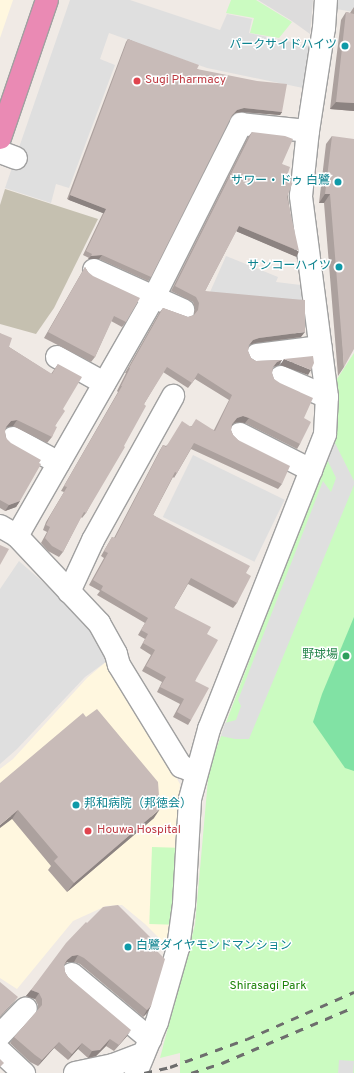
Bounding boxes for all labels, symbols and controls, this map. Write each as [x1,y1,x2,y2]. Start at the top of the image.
place label: パークサイドハイツ [229,39,337,53]
marker: パークサイドハイツ [340,41,350,51]
place label: Sugi Pharmacy [145,74,226,88]
marker: Sugi Pharmacy [132,76,142,86]
place label: サワー・ドゥ 白鷺 [231,175,330,189]
marker: サワー・ドゥ 白鷺 [333,177,343,187]
place label: サンコーハイツ [247,260,331,274]
marker: サンコーハイツ [334,262,344,272]
place label: 野球場 [302,649,338,663]
marker: 野球場 [341,651,351,661]
place label: 邦和病院（邦徳会） [84,798,192,812]
marker: 邦和病院（邦徳会） [71,800,81,810]
place label: Houwa Hospital [97,824,181,838]
marker: Houwa Hospital [82,825,94,837]
place label: 白鷺ダイヤモンドマンション [136,940,292,954]
marker: 白鷺ダイヤモンドマンション [123,942,133,952]
park label: Shirasagi Park [229,980,307,994]

